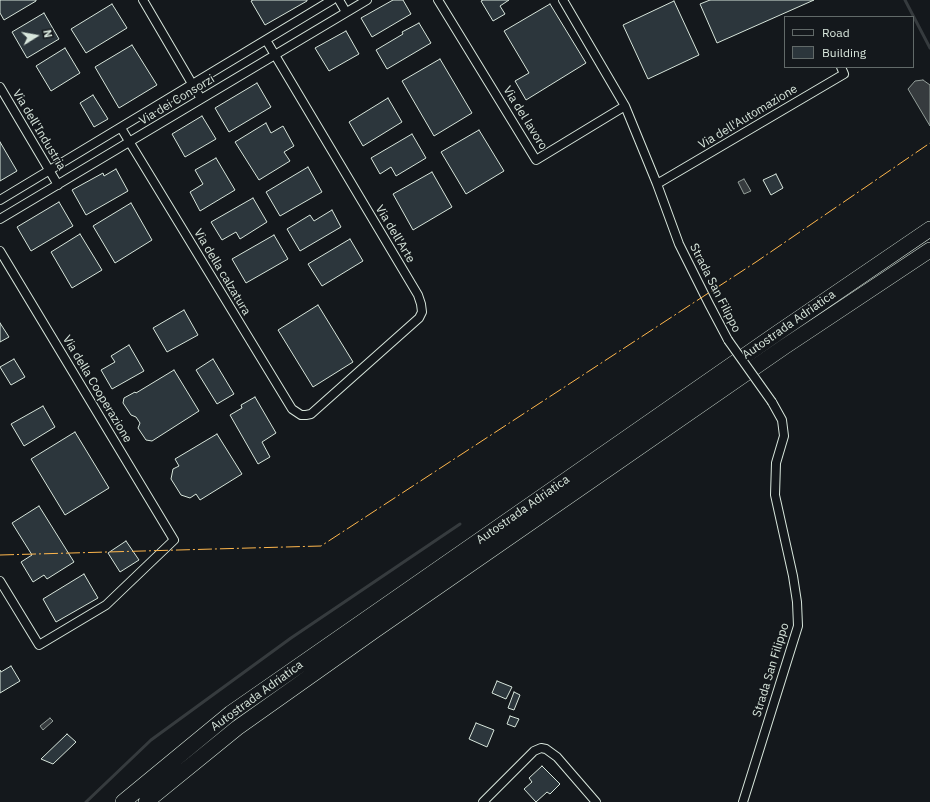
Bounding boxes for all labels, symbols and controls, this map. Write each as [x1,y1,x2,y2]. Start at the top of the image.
north arrow [16,16,56,56]
legend [784,16,914,68]
text: Road [822,25,850,40]
text: N [40,28,55,39]
text: Building [822,45,866,60]
street label: Via dei Consorzi [137,72,217,128]
street label: Via dell'Automazione [696,82,800,152]
street label: Via del lavoro [500,84,550,152]
street label: Via dell'Industria [9,87,69,173]
street label: Via dell'Arte [372,203,418,265]
street label: Via della calzatura [191,226,253,318]
street label: Strada San Filippo [686,241,744,335]
street label: Autostrada Adriatica [740,287,838,363]
street label: Via della Cooperazione [59,333,135,445]
street label: Autostrada Adriatica [474,472,572,548]
street label: Strada San Filippo [750,621,792,719]
street label: Autostrada Adriatica [208,658,306,734]

